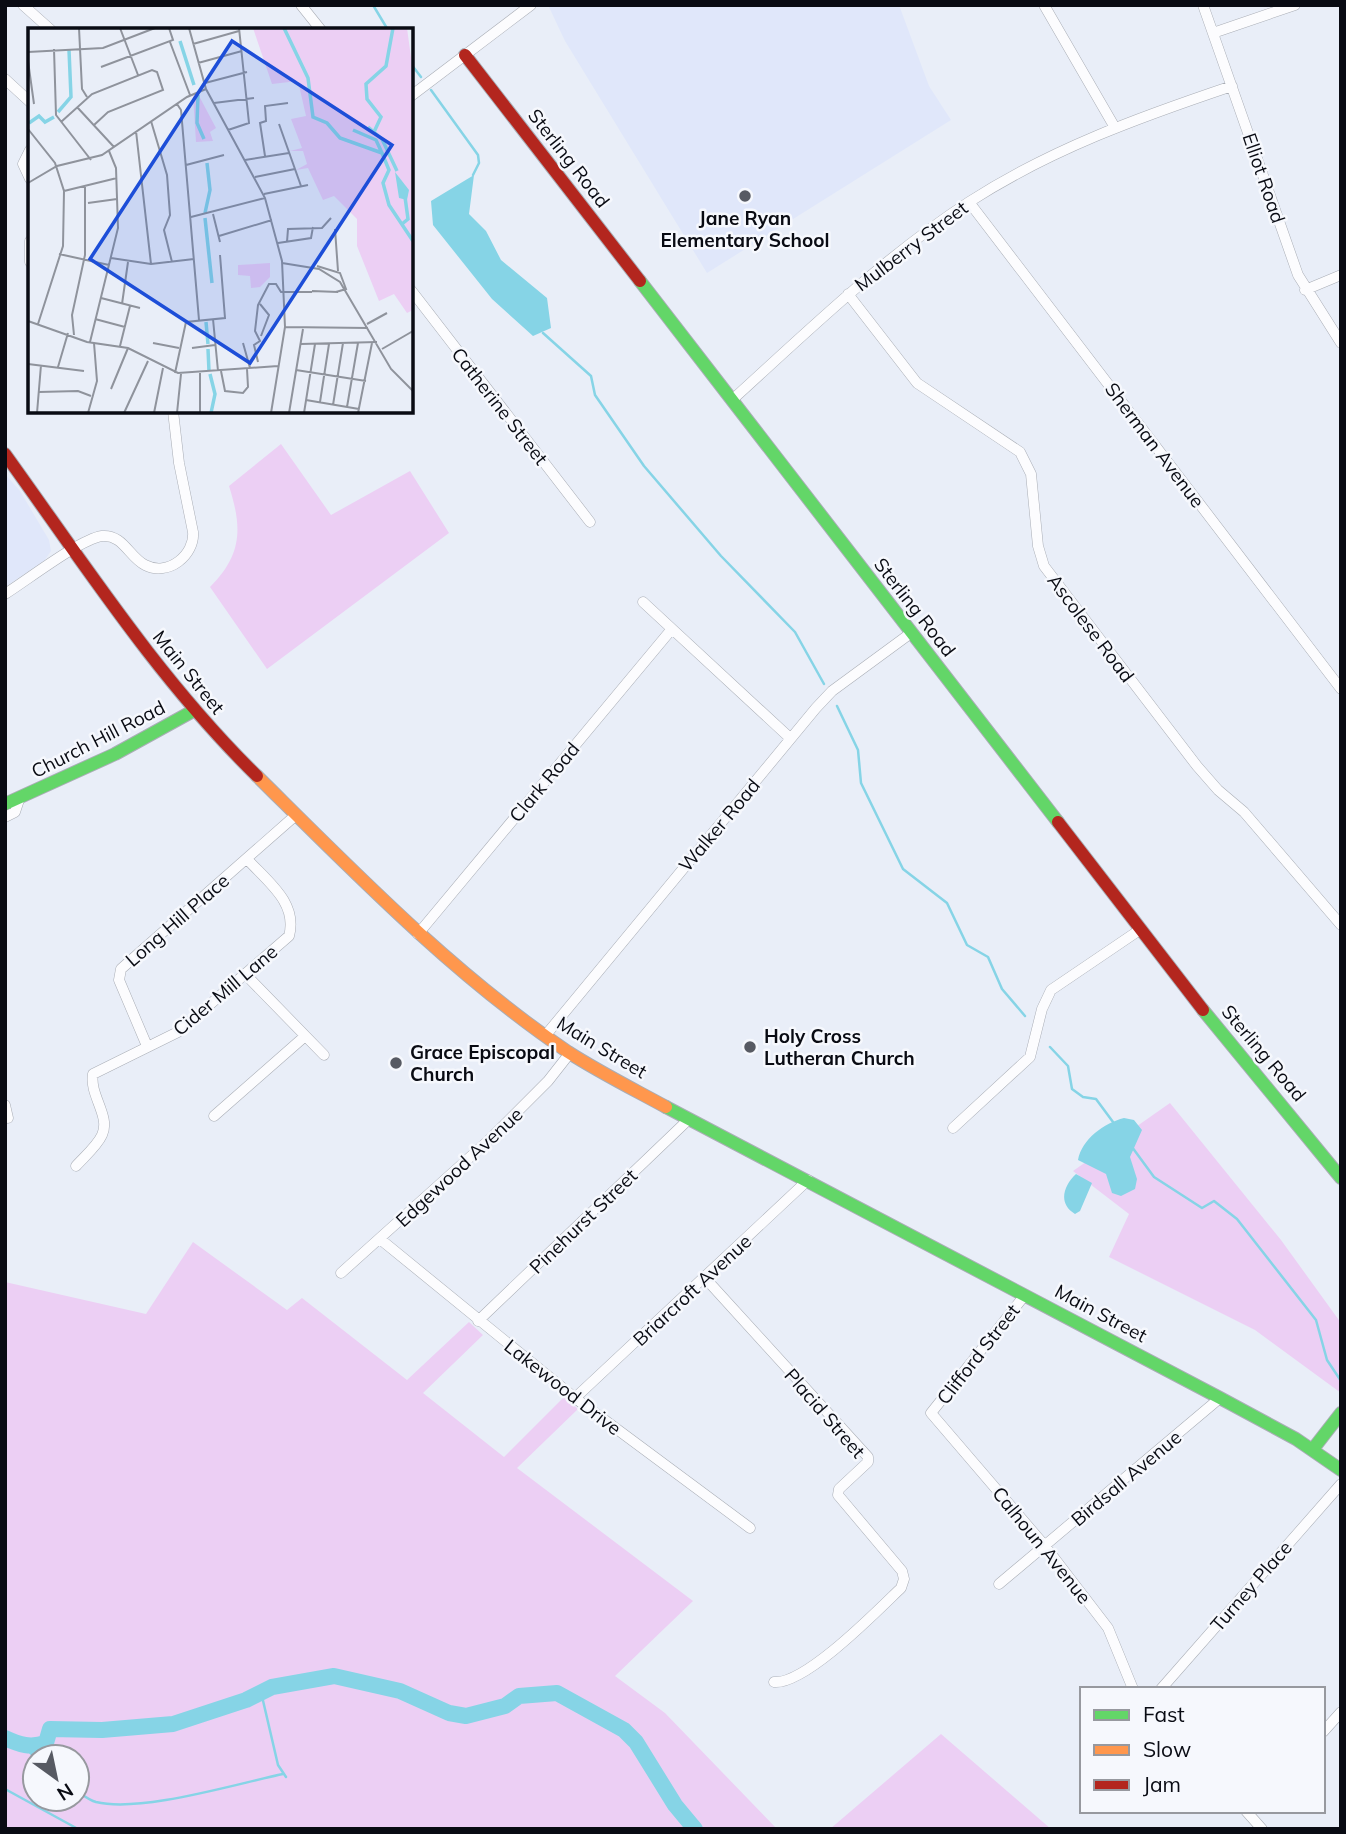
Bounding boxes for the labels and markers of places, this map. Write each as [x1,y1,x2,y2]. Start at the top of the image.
marker: Jane Ryan Elementary School [737,188,753,204]
place label: Jane Ryan Elementary School [661,206,829,252]
place label: Holy Cross Lutheran Church [764,1024,915,1070]
marker: Holy Cross Lutheran Church [742,1039,758,1055]
place label: Grace Episcopal Church [410,1040,555,1086]
marker: Grace Episcopal Church [388,1055,404,1071]

